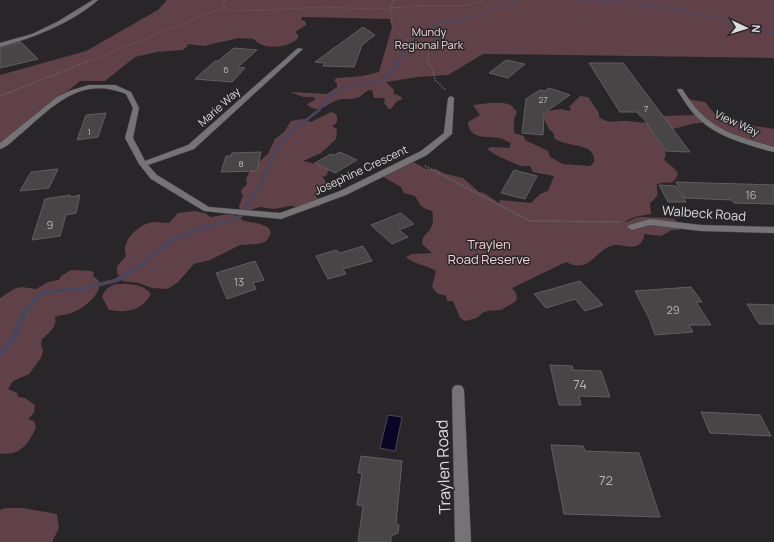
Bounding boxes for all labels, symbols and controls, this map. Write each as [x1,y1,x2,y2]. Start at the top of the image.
north arrow [726,8,766,48]
park label: Mundy Regional Park [395,24,464,52]
text: N [749,24,764,33]
house number: 6 [223,63,229,76]
street label: Marie Way [194,84,243,130]
house number: 27 [538,93,548,106]
house number: 7 [644,102,649,115]
street label: View Way [713,106,762,139]
house number: 1 [87,125,91,138]
street label: Josephine Crescent [312,141,410,198]
house number: 8 [238,157,244,170]
house number: 16 [745,187,757,202]
street label: Walbeck Road [661,201,747,225]
house number: 9 [47,217,54,232]
park label: Traylen Road Reserve [448,235,531,268]
house number: 13 [234,274,244,289]
house number: 29 [666,302,680,317]
house number: 74 [573,375,587,393]
street label: Traylen Road [430,419,456,515]
house number: 72 [599,471,613,489]

